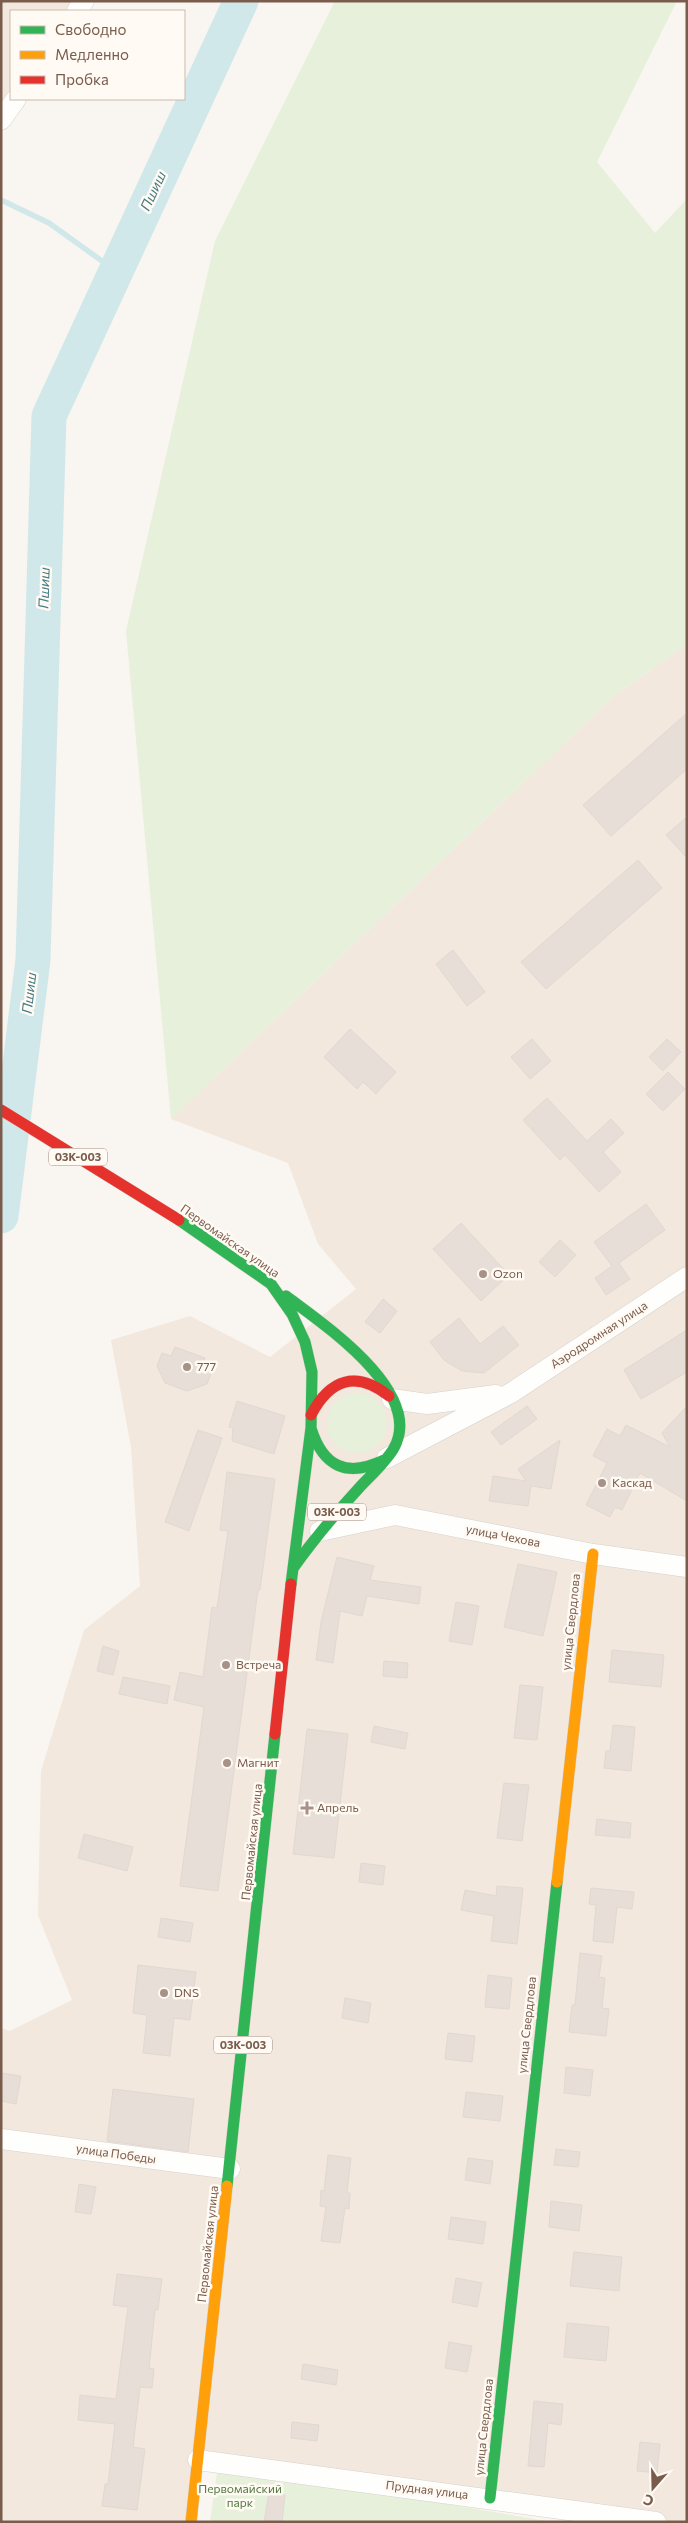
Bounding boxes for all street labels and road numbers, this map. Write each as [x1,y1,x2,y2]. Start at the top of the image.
road number: 03К-003 [49,1148,107,1166]
street label: Первомайская улица [178,1201,283,1280]
street label: Аэродромная улица [547,1298,649,1371]
road number: 03К-003 [308,1504,366,1520]
street label: улица Чехова [465,1521,542,1549]
street label: улица Свердлова [558,1573,582,1671]
street label: Первомайская улица [238,1783,264,1901]
street label: улица Свердлова [514,1976,538,2074]
road number: 03К-003 [214,2036,272,2054]
street label: улица Победы [75,2140,157,2166]
street label: Первомайская улица [194,2185,220,2303]
street label: улица Свердлова [471,2378,495,2476]
street label: Прудная улица [385,2477,469,2501]

